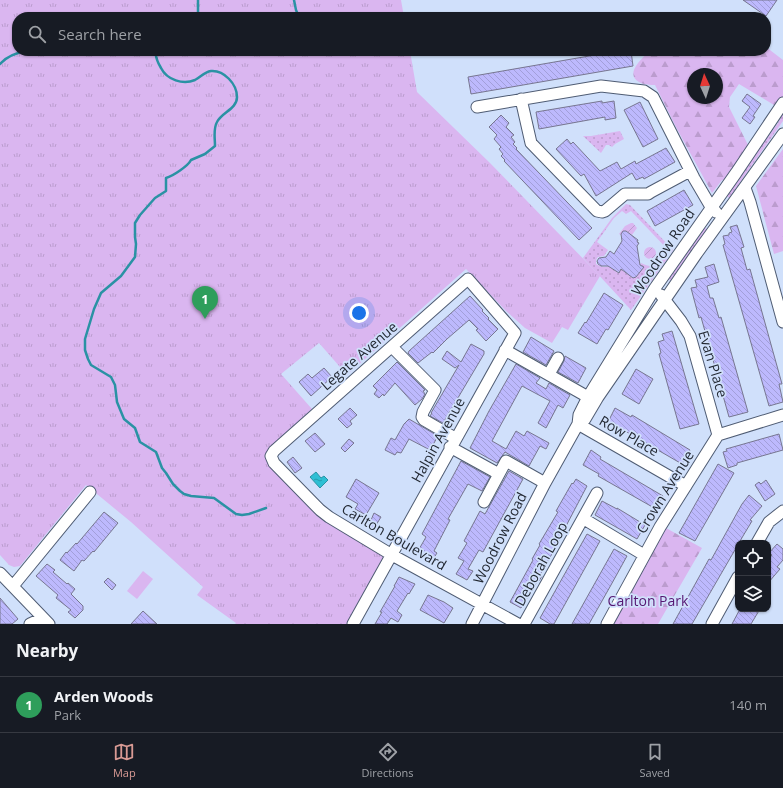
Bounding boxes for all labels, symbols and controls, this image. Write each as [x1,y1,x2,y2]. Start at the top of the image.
search box [12,12,771,56]
icon: search [26,23,48,45]
text: Search here [58,24,142,44]
north arrow [687,68,723,104]
street label: Woodrow Road [627,205,699,299]
pin: 1 [192,286,218,319]
your location [349,303,369,323]
street label: Legate Avenue [316,317,401,394]
street label: Evan Place [694,328,733,400]
street label: Halpin Avenue [406,394,469,486]
street label: Row Place [596,411,663,460]
street label: Crown Avenue [631,446,698,537]
street label: Woodrow Road [468,489,531,587]
street label: Carlton Boulevard [338,499,450,574]
street label: Deborah Loop [510,518,572,609]
map controls [735,540,771,612]
button: locate [735,540,771,576]
button: layers [735,576,771,612]
park label: Carlton Park [608,591,689,610]
text: Nearby [16,639,78,662]
text: Arden Woods [54,686,153,706]
text: 1 [25,696,33,714]
text: 140 m [729,696,767,714]
text: Park [54,706,81,724]
tab: Map [113,741,136,780]
tab: Directions [362,741,414,780]
tab: Saved [639,741,670,780]

